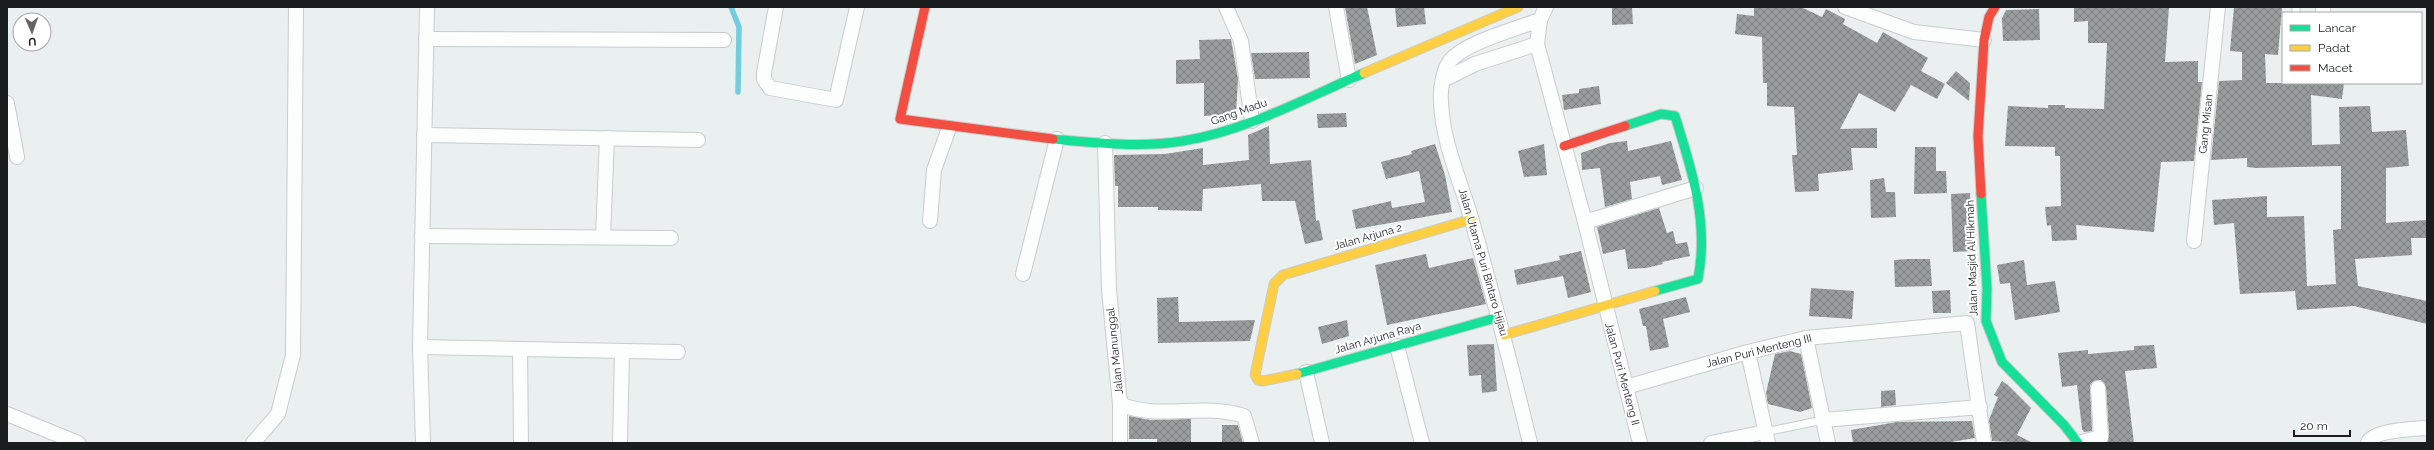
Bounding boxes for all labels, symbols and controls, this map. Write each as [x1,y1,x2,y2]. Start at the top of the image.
north arrow [12,12,52,52]
legend [2282,12,2422,84]
text: Lancar [2318,21,2357,35]
text: U [28,35,37,48]
text: Padat [2318,41,2350,55]
text: Macet [2318,61,2353,75]
street label: Gang Misan [2196,94,2216,154]
street label: Gang Madu [1209,96,1269,128]
street label: Jalan Utama Puri Bintaro Hijau [1456,187,1510,337]
street label: Jalan Masjid Al Hikmah [1963,200,1981,316]
street label: Jalan Arjuna 2 [1332,221,1404,253]
street label: Jalan Manunggal [1104,307,1126,395]
street label: Jalan Arjuna Raya [1333,319,1423,357]
street label: Jalan Puri Menteng II [1602,321,1642,427]
street label: Jalan Puri Menteng III [1705,332,1813,370]
scale bar [2294,412,2350,438]
text: 20 m [2300,419,2328,433]

